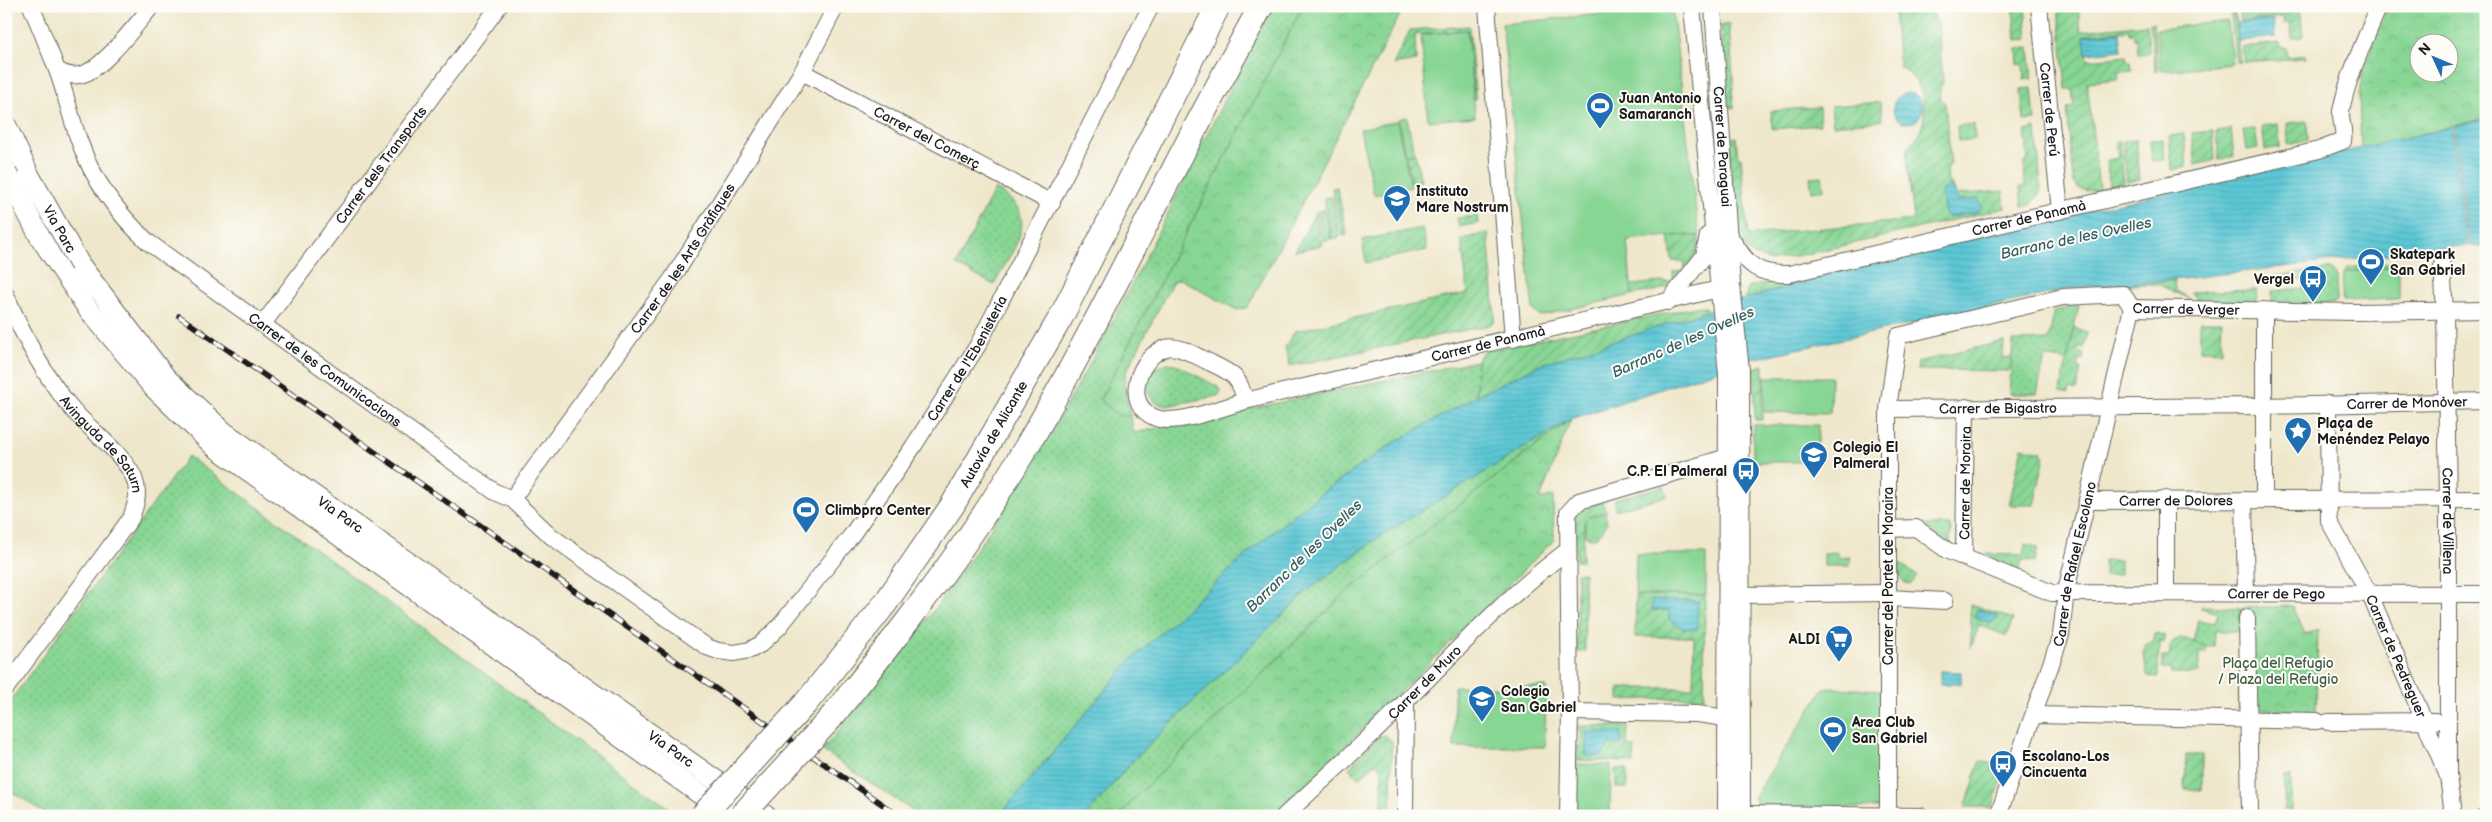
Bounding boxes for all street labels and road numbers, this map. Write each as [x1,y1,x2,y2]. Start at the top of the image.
street label: Carrer de Perú [2036,62,2062,157]
street label: Carrer de Paraguai [1709,86,1735,208]
street label: Carrer dels Transports [332,103,431,228]
street label: Carrer del Comerç [870,103,983,173]
street label: Carrer de les Arts Gràfiques [627,180,739,337]
street label: Carrer de Panamà [1970,197,2088,240]
street label: Via Parc [39,202,79,256]
street label: Carrer de l'Ebenisteria [924,293,1011,425]
street label: Carrer de Verger [2132,300,2240,319]
street label: Carrer de les Comunicacions [245,309,405,431]
street label: Carrer de Panamà [1430,322,1547,366]
street label: Autovía de Alicante [957,378,1031,491]
street label: Avinguda de Saturn [56,393,145,494]
street label: Carrer de Monòver [2346,393,2468,413]
street label: Carrer de Bigastro [1939,400,2057,418]
street label: Carrer de Moraira [1956,426,1975,540]
street label: Carrer de Villena [2438,467,2456,574]
street label: Carrer de Rafael Escolano [2050,480,2100,649]
street label: Carrer del Portet de Moraira [1880,487,1897,665]
street label: Carrer de Dolores [2119,492,2233,510]
street label: Via Parc [314,493,366,537]
street label: Carrer de Pego [2228,585,2325,603]
street label: Carrer de Pedreguer [2362,592,2430,721]
street label: Carrer de Muro [1384,642,1465,723]
street label: Via Parc [644,727,697,771]

